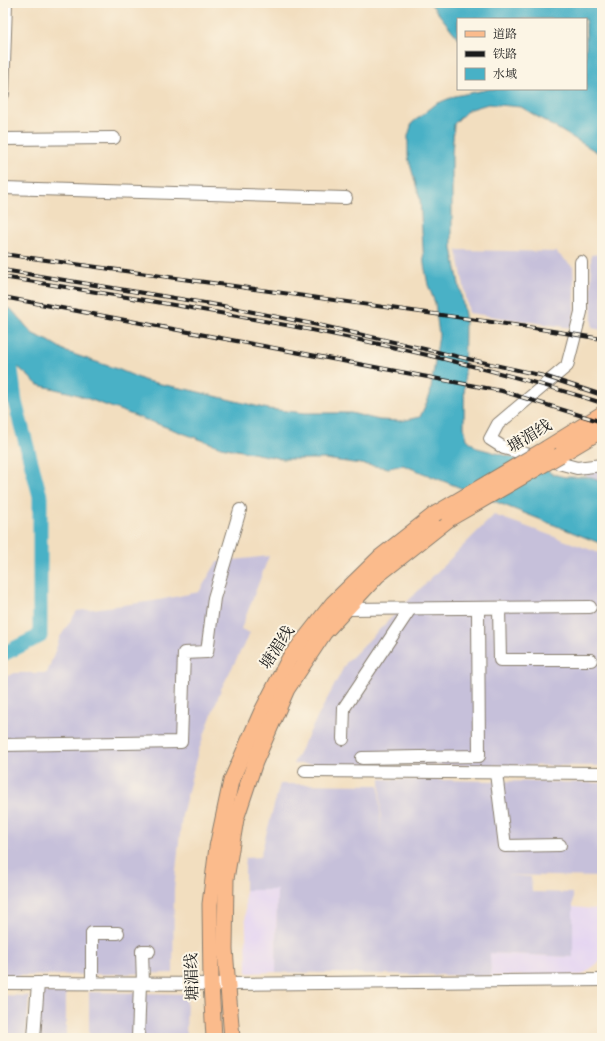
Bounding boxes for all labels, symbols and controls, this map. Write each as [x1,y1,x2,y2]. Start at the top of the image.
legend [457,18,587,90]
text: 道路 [493,27,517,41]
text: 铁路 [493,47,517,61]
text: 水域 [493,67,517,81]
street label: 塘湄线 [504,416,555,456]
street label: 塘湄线 [257,622,298,672]
street label: 塘湄线 [182,953,202,1001]

